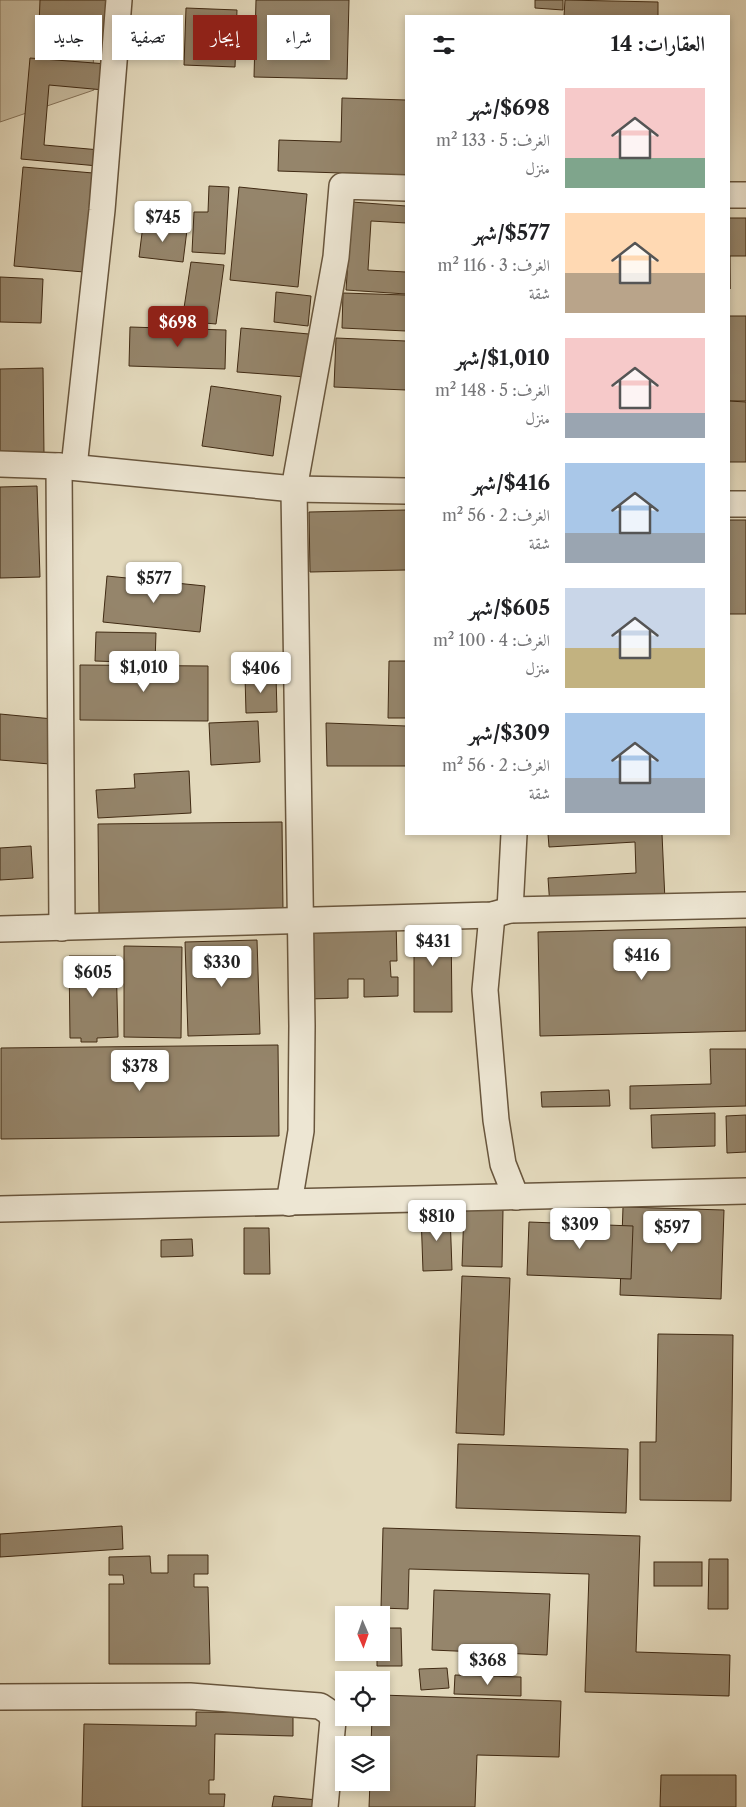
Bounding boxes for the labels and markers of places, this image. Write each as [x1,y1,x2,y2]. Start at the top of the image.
pin: $745 [133,200,193,243]
pin: $698 [148,306,208,348]
pin: $577 [124,562,184,604]
pin: $1,010 [103,650,185,693]
pin: $406 [231,652,291,694]
pin: $431 [403,924,463,967]
pin: $416 [612,938,672,981]
pin: $330 [192,946,252,988]
pin: $605 [63,956,123,998]
pin: $378 [110,1050,170,1092]
pin: $810 [407,1200,467,1242]
pin: $309 [550,1208,610,1250]
pin: $597 [642,1210,702,1253]
pin: $368 [458,1644,518,1686]

